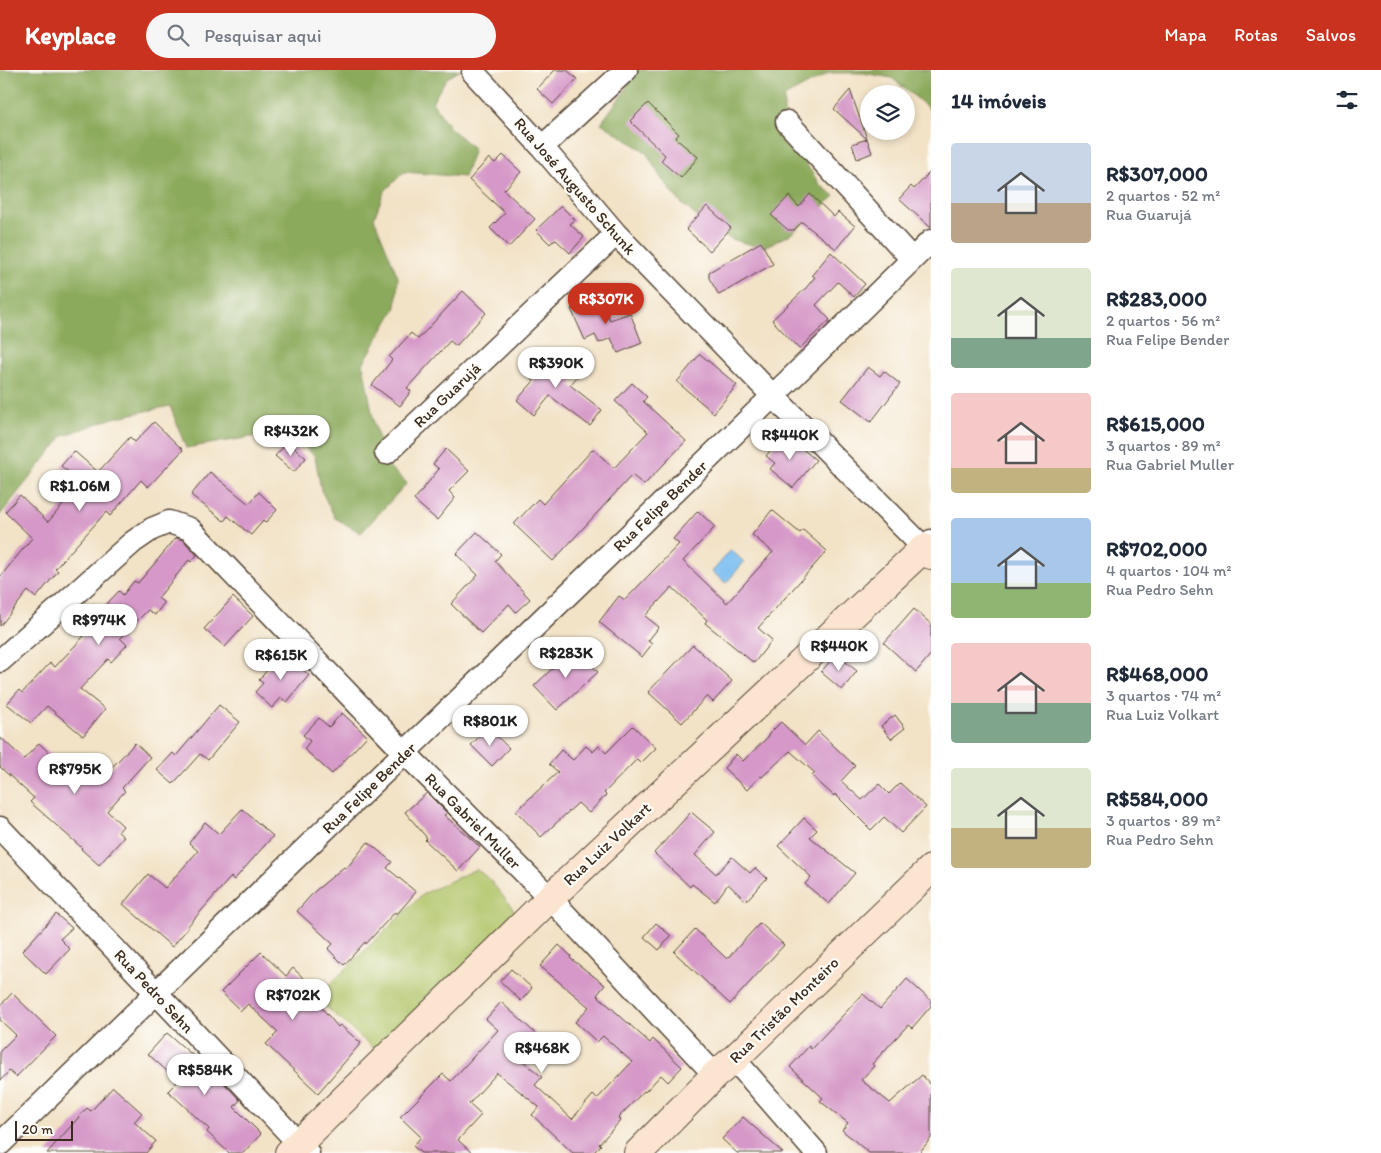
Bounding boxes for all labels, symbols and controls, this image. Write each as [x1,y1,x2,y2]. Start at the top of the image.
search box [146,13,496,58]
text: Keyplace [25,21,116,50]
icon: search [164,21,192,49]
text: Pesquisar aqui [204,24,322,47]
text: Mapa [1164,24,1206,46]
text: Rotas [1234,24,1278,46]
text: Salvos [1306,24,1356,46]
map controls [860,85,915,140]
button: layers [860,85,915,140]
icon: filters [1333,86,1361,114]
text: 14 imóveis [951,88,1046,113]
street label: Rua José Augusto Schunk [510,114,640,258]
text: R$307,000 [1106,161,1208,186]
icon: home [991,163,1051,223]
text: 2 quartos · 52 m² [1106,186,1220,205]
text: Rua Guarujá [1106,205,1192,224]
pin: R$307K [565,282,647,325]
text: R$283,000 [1106,286,1207,311]
icon: home [991,288,1051,348]
text: R$307K [579,289,633,308]
text: 2 quartos · 56 m² [1106,311,1220,330]
text: Rua Felipe Bender [1106,330,1229,349]
pin: R$390K [515,346,597,389]
text: R$390K [529,353,583,372]
street label: Rua Guarujá [410,358,485,432]
text: R$615,000 [1106,411,1205,436]
icon: home [991,413,1051,473]
pin: R$432K [250,414,332,457]
pin: R$440K [749,418,831,461]
text: R$432K [264,421,318,440]
text: R$440K [762,425,818,444]
text: 3 quartos · 89 m² [1106,436,1221,455]
text: Rua Gabriel Muller [1106,455,1234,474]
street label: Rua Felipe Bender [609,456,711,556]
pin: R$1.06M [34,470,126,512]
text: R$1.06M [50,476,110,495]
text: R$702,000 [1106,536,1208,561]
icon: home [991,538,1051,598]
text: 4 quartos · 104 m² [1106,561,1231,580]
text: Rua Pedro Sehn [1106,580,1214,599]
pin: R$974K [58,604,140,646]
text: R$974K [72,610,126,629]
pin: R$440K [798,630,880,672]
pin: R$283K [525,636,607,679]
text: R$440K [811,636,867,655]
pin: R$615K [240,638,322,681]
text: R$283K [539,643,593,662]
text: R$615K [255,645,307,664]
text: R$468,000 [1106,661,1208,686]
icon: home [991,663,1051,723]
text: 3 quartos · 74 m² [1106,686,1221,705]
pin: R$801K [449,704,531,747]
text: Rua Luiz Volkart [1106,705,1219,724]
text: R$801K [463,711,517,730]
street label: Rua Felipe Bender [318,738,420,838]
pin: R$795K [34,752,116,795]
text: R$795K [49,759,101,778]
street label: Rua Gabriel Muller [421,769,525,873]
text: R$584,000 [1106,786,1208,811]
icon: home [991,788,1051,848]
street label: Rua Luiz Volkart [559,798,655,890]
text: 3 quartos · 89 m² [1106,811,1221,830]
text: Rua Pedro Sehn [1106,830,1214,849]
street label: Rua Pedro Sehn [110,945,198,1037]
street label: Rua Tristão Monteiro [725,953,843,1067]
pin: R$702K [252,978,334,1021]
text: R$702K [266,985,320,1004]
pin: R$468K [501,1032,583,1074]
text: R$468K [515,1038,569,1057]
pin: R$584K [164,1054,246,1096]
text: R$584K [178,1060,232,1079]
scale bar [15,1118,72,1141]
text: 20 m [22,1121,53,1138]

